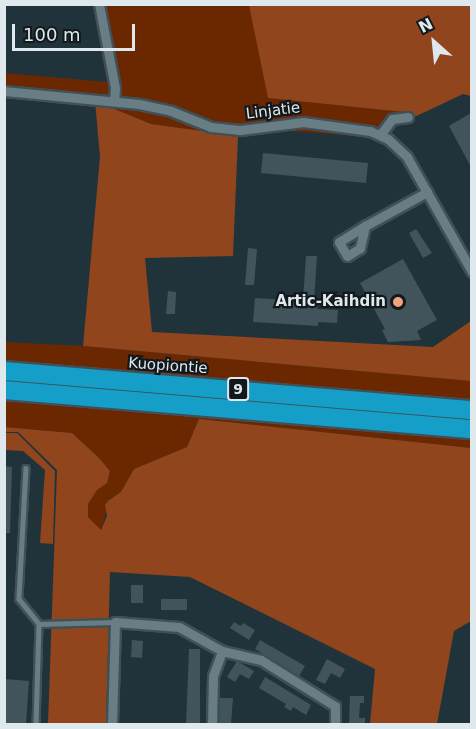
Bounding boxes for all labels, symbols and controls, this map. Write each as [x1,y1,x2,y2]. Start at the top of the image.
scale bar [15,12,138,50]
north arrow [404,12,464,72]
text: N [415,14,436,37]
text: 100 m [23,24,81,45]
street label: Linjatie [245,99,301,123]
place label: Artic-Kaihdin [275,293,386,311]
marker: Artic-Kaihdin [391,295,405,309]
street label: Kuopiontie [128,354,208,378]
road number: 9 [226,378,250,400]

